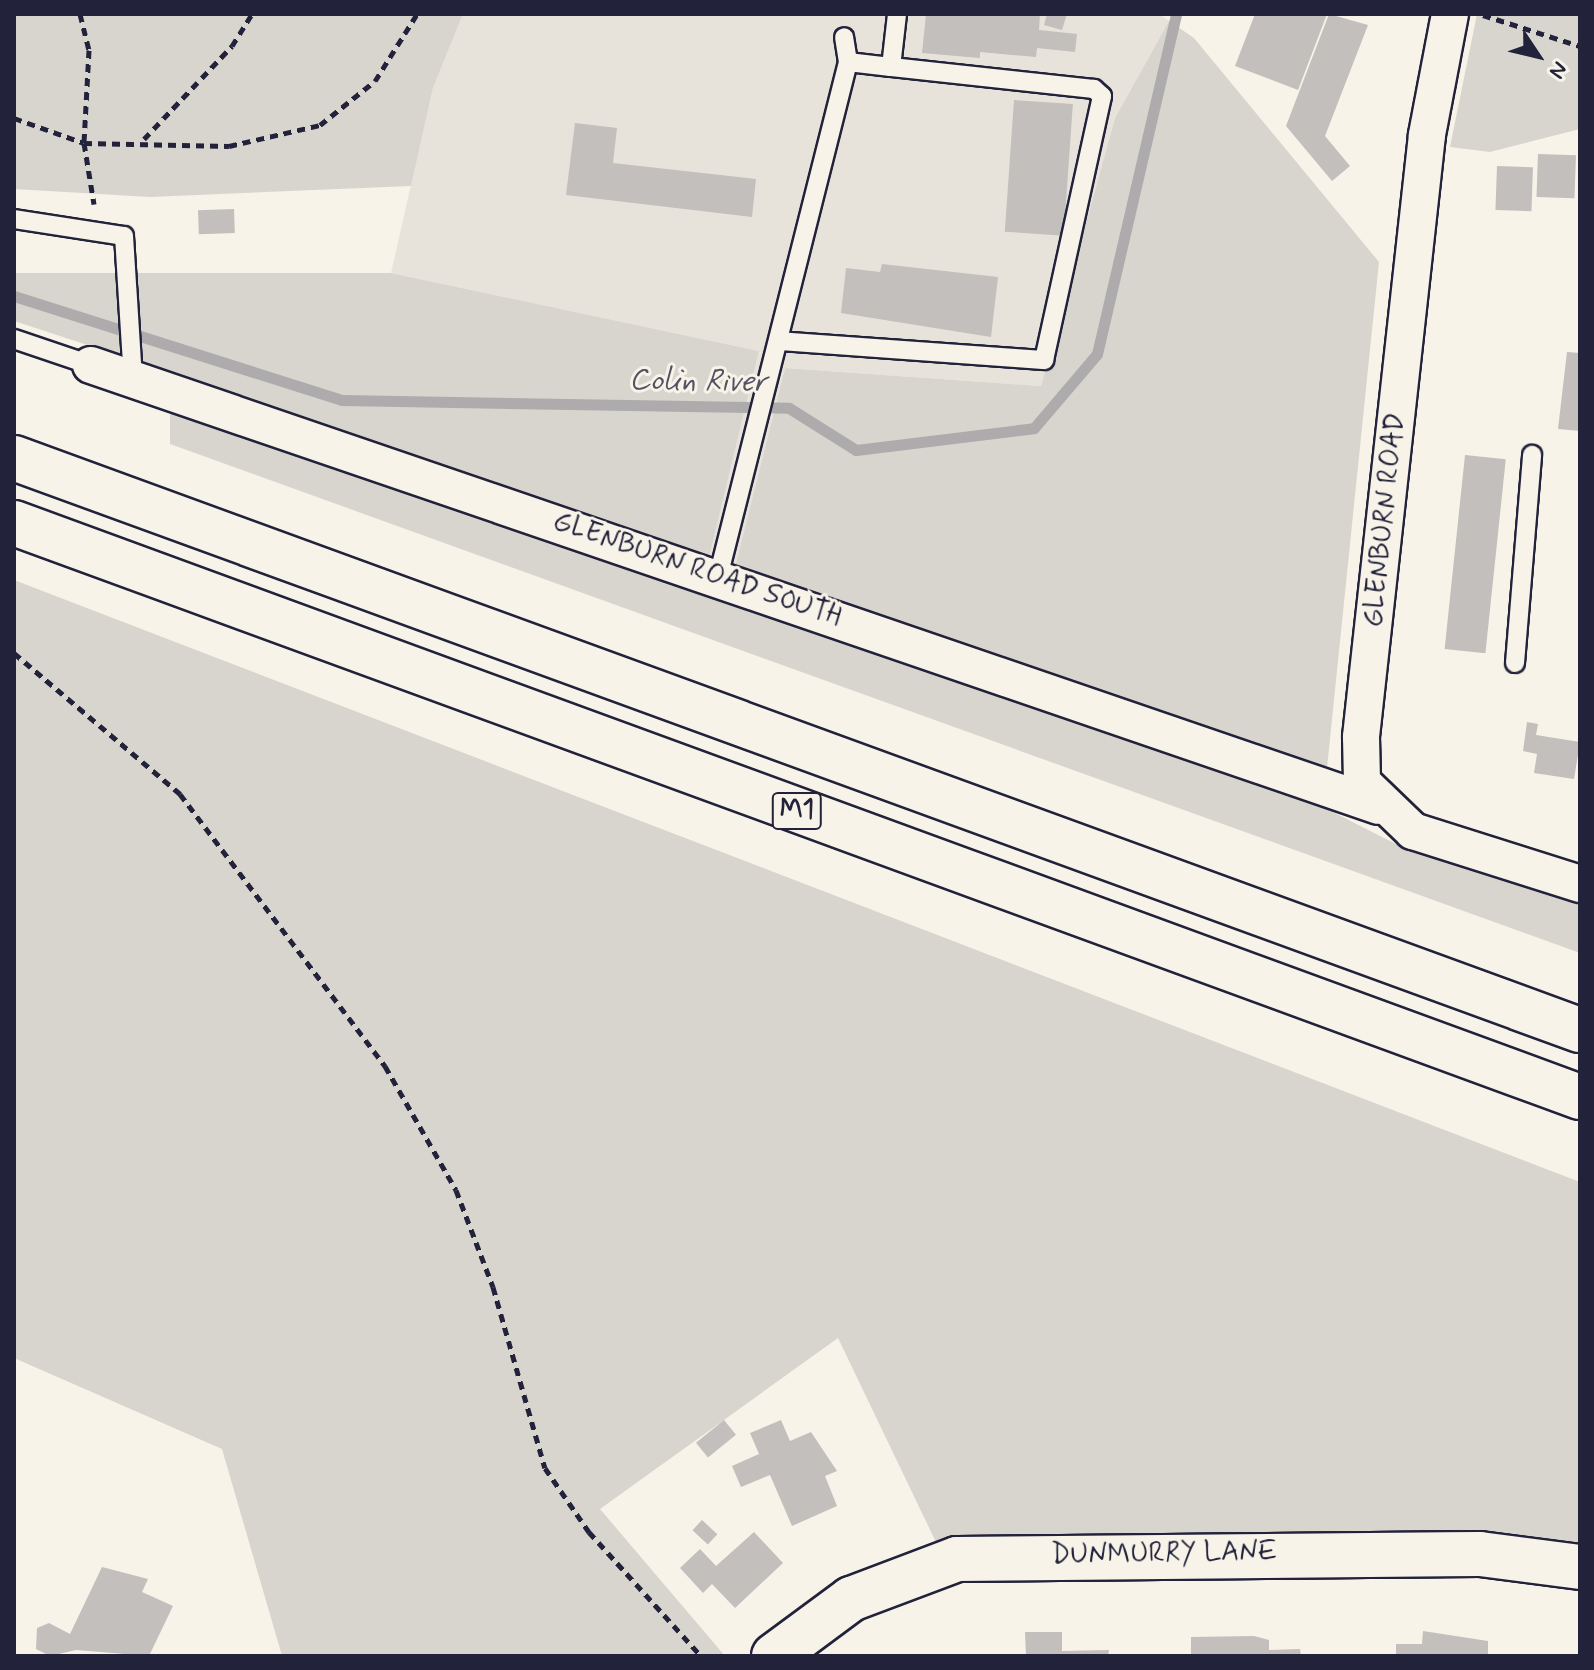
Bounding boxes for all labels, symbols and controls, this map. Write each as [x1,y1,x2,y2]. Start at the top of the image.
north arrow [1498,16,1578,96]
text: N [1542,56,1573,84]
water label: Colin River [627,363,769,401]
street label: GLENBURN ROAD [1357,411,1413,629]
street label: GLENBURN ROAD SOUTH [545,504,849,636]
road number: M1 [771,789,823,833]
street label: DUNMURRY LANE [1051,1535,1277,1573]

